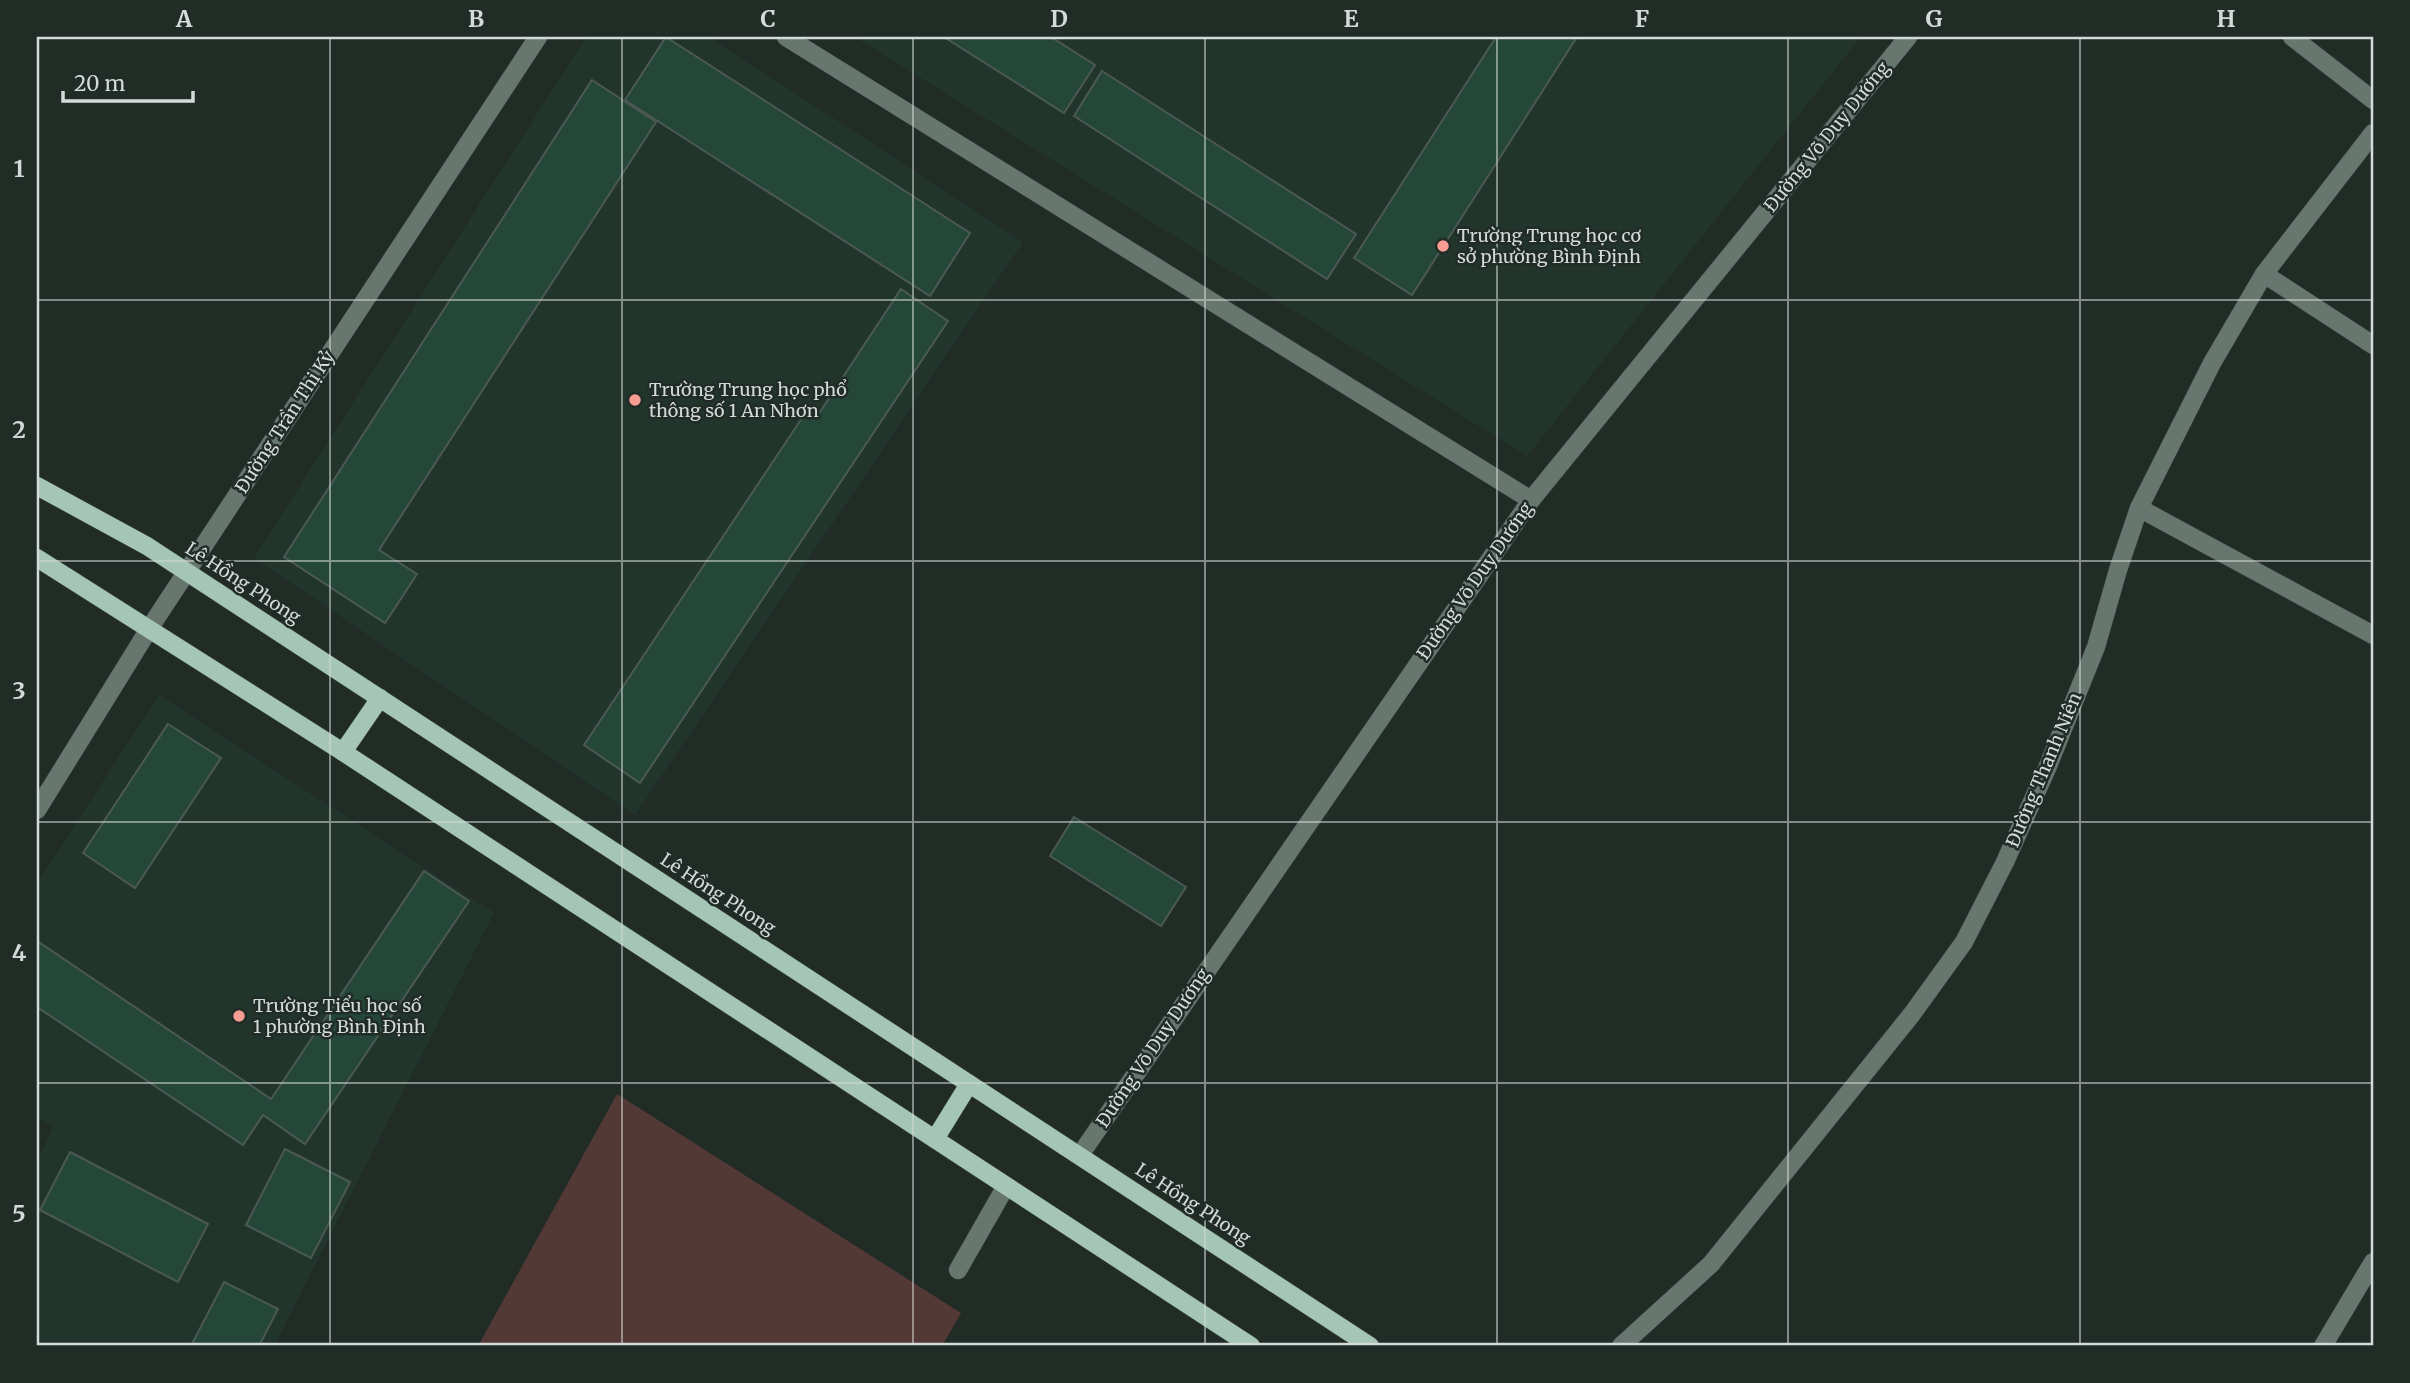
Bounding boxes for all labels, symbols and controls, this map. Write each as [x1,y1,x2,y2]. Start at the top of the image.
text: A [175,4,193,33]
text: B [468,4,484,33]
text: C [760,4,776,33]
text: D [1050,4,1068,33]
text: E [1343,4,1359,33]
text: F [1635,4,1649,33]
text: G [1926,4,1943,33]
text: H [2217,4,2236,33]
street label: Đường Võ Duy Dương [1759,57,1895,217]
scale bar [63,60,192,104]
text: 20 m [74,70,126,97]
text: 1 [14,154,25,183]
place label: Trường Trung học cơ sở phường Bình Định [1457,224,1641,268]
marker: Trường Trung học cơ sở phường Bình Định [1435,238,1451,254]
street label: Đường Trần Thị Kỷ [230,346,340,497]
place label: Trường Trung học phổ thông số 1 An Nhơn [649,378,847,422]
marker: Trường Trung học phổ thông số 1 An Nhơn [627,392,643,408]
text: 2 [12,415,26,444]
street label: Đường Võ Duy Dương [1411,497,1538,664]
street label: Lê Hồng Phong [181,537,305,628]
text: 3 [12,676,26,705]
street label: Đường Thanh Niên [2001,689,2087,851]
street label: Lê Hồng Phong [656,848,780,939]
text: 4 [12,938,27,967]
street label: Đường Võ Duy Dương [1091,964,1215,1132]
place label: Trường Tiểu học số 1 phường Bình Định [253,994,426,1038]
marker: Trường Tiểu học số 1 phường Bình Định [231,1008,247,1024]
street label: Lê Hồng Phong [1131,1158,1255,1249]
text: 5 [12,1199,26,1228]

